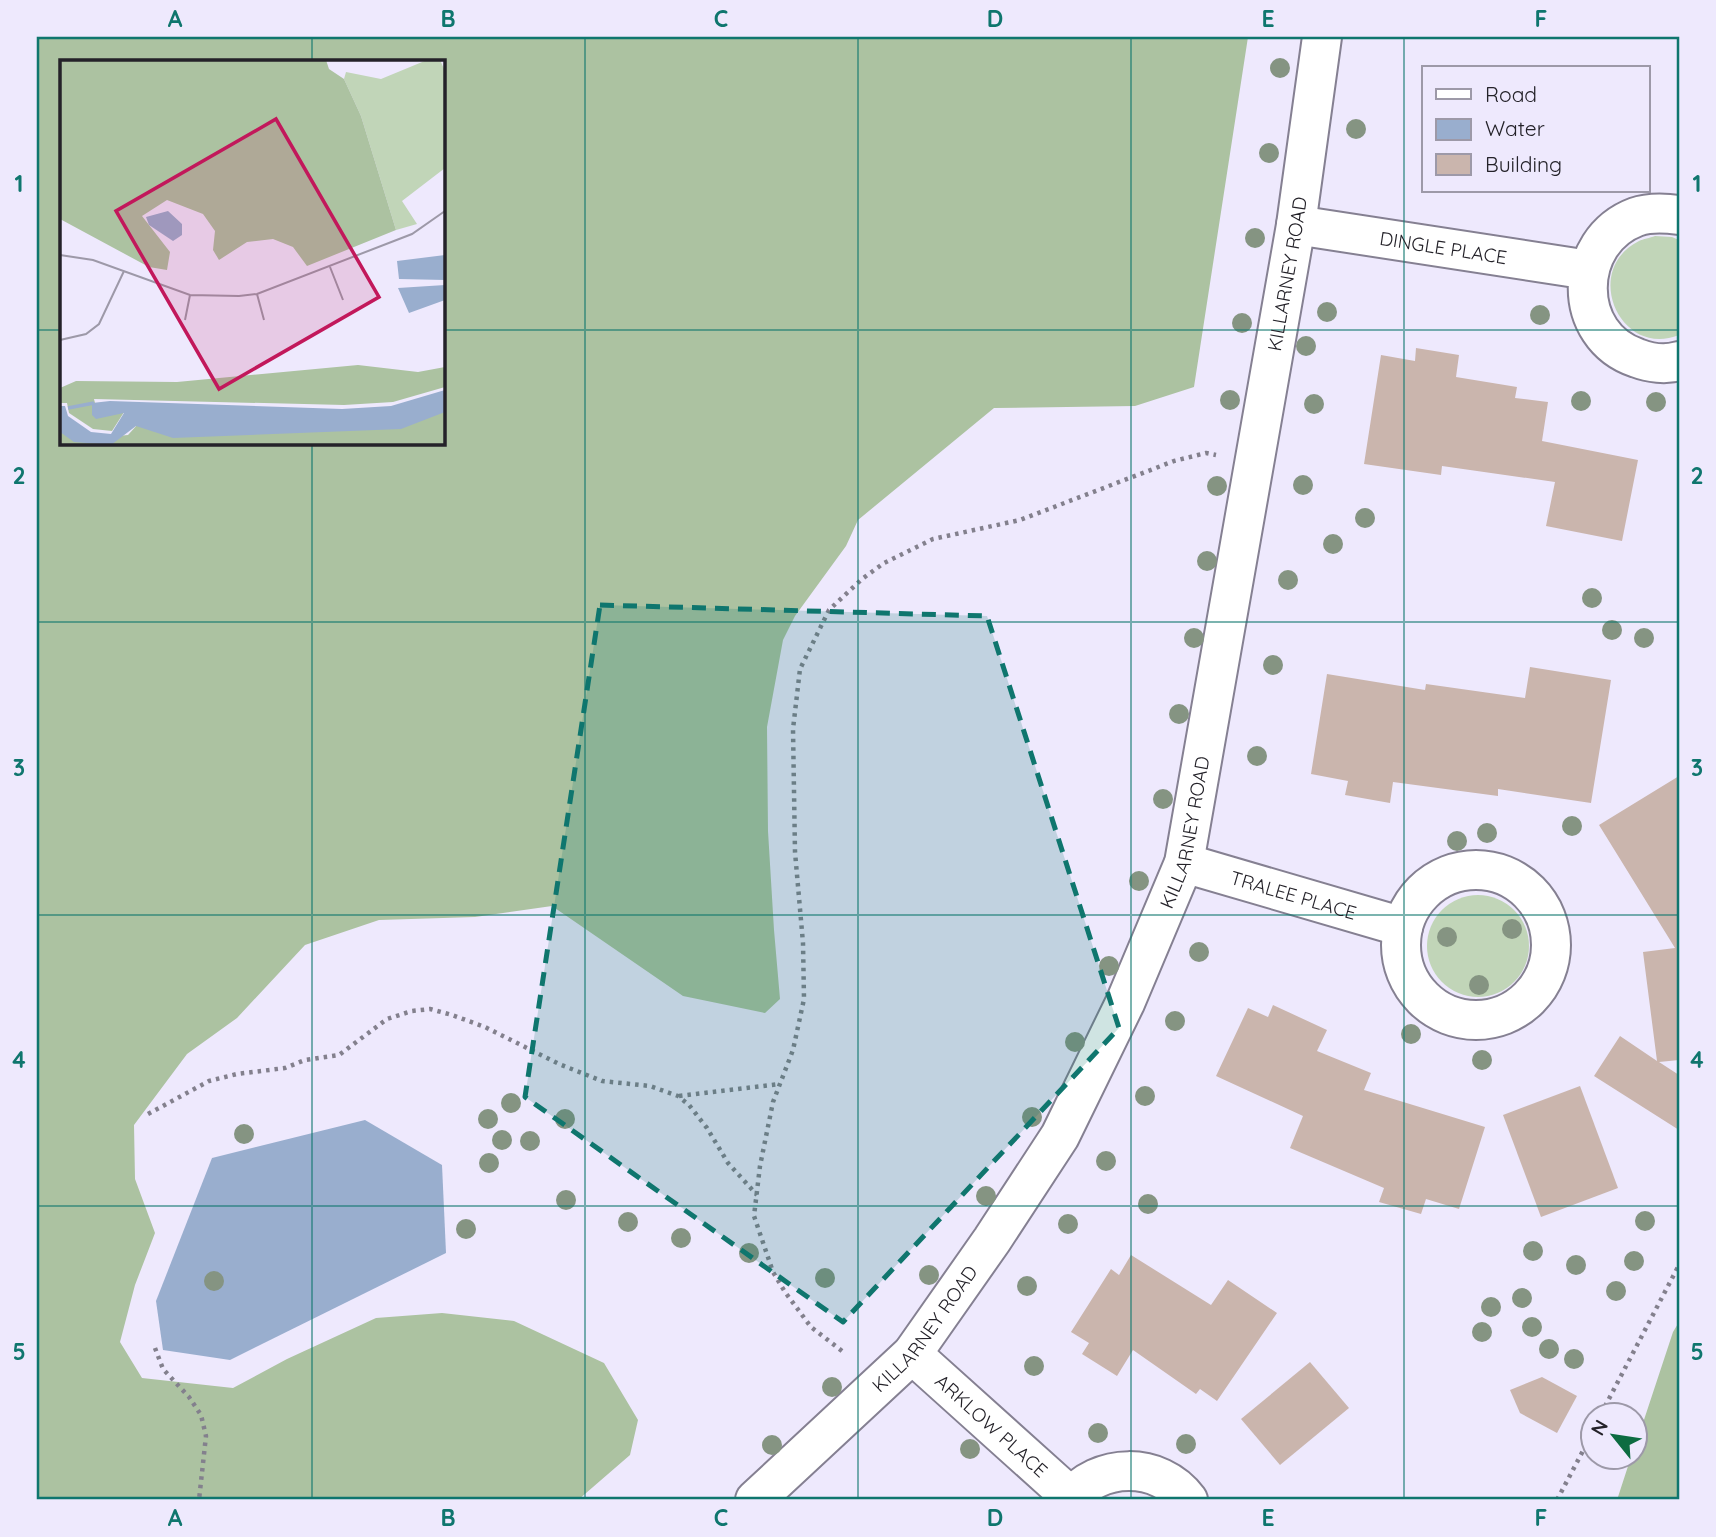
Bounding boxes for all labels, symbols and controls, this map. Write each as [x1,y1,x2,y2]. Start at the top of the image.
text: A [168,4,183,33]
text: B [440,4,456,33]
text: C [714,4,728,33]
text: D [987,4,1003,33]
text: E [1261,4,1275,33]
text: F [1535,4,1547,33]
inset map [60,60,444,444]
legend [1422,66,1650,192]
text: Road [1485,81,1537,107]
text: Water [1485,115,1545,141]
text: Building [1485,151,1562,177]
text: 1 [15,169,23,198]
text: 1 [1693,169,1701,198]
street label: KILLARNEY ROAD [1262,195,1312,353]
street label: DINGLE PLACE [1378,226,1509,269]
text: 2 [12,461,26,490]
text: 2 [1690,461,1704,490]
text: 3 [13,753,25,782]
text: 3 [1691,753,1703,782]
street label: KILLARNEY ROAD [1154,754,1215,912]
street label: TRALEE PLACE [1228,865,1359,925]
text: 4 [12,1045,26,1074]
text: 4 [1690,1045,1704,1074]
street label: KILLARNEY ROAD [867,1261,983,1397]
text: 5 [12,1337,26,1366]
text: 5 [1690,1337,1704,1366]
street label: ARKLOW PLACE [930,1369,1053,1482]
north arrow [1580,1400,1650,1470]
text: N [1585,1415,1613,1440]
text: A [168,1503,183,1532]
text: B [440,1503,456,1532]
text: C [714,1503,728,1532]
text: D [987,1503,1003,1532]
text: E [1261,1503,1275,1532]
text: F [1535,1503,1547,1532]

